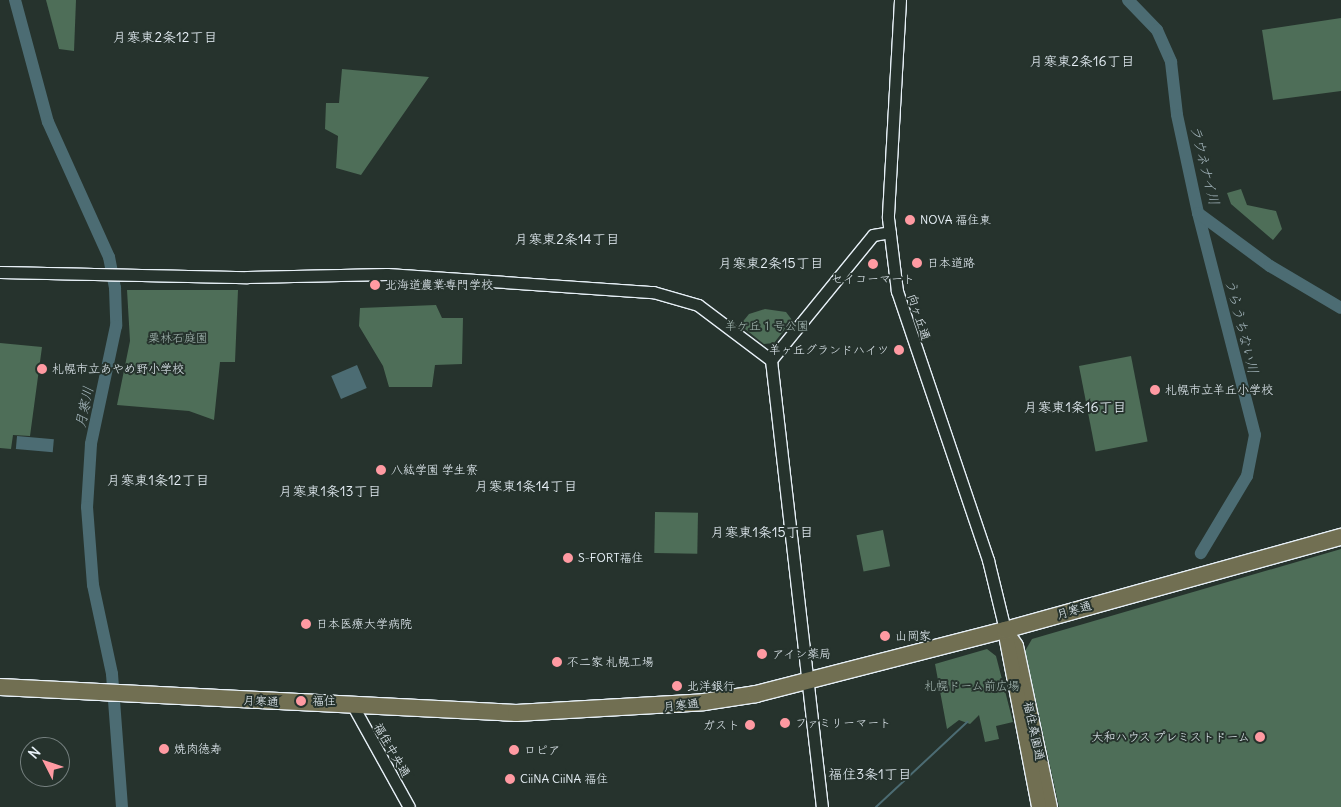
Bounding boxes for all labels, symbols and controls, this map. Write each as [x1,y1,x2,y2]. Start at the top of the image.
district label: 月寒東2条12丁目 [113,29,217,45]
district label: 月寒東2条16丁目 [1029,53,1135,69]
water label: ラウネナイ川 [1187,122,1223,208]
place label: NOVA 福住東 [920,213,991,227]
marker: NOVA 福住東 [904,214,916,226]
district label: 月寒東2条14丁目 [514,231,620,247]
district label: 月寒東2条15丁目 [718,255,824,271]
place label: 日本道路 [927,256,975,270]
marker: 日本道路 [911,257,923,269]
marker: セイコーマート [867,258,879,270]
place label: セイコーマート [831,272,915,286]
water label: うらうちない川 [1222,276,1262,376]
place label: 北海道農業専門学校 [385,278,493,292]
marker: 北海道農業専門学校 [369,279,381,291]
street label: 向ヶ丘通 [905,292,933,342]
park label: 羊ケ丘１号公園 [725,319,809,333]
park label: 栗林石庭園 [148,331,208,345]
place label: 羊ヶ丘グランドハイツ [769,343,889,357]
marker: 羊ヶ丘グランドハイツ [893,344,905,356]
place label: 札幌市立あやめ野小学校 [52,362,184,376]
marker: 札幌市立あやめ野小学校 [36,363,48,375]
place label: 札幌市立羊丘小学校 [1165,383,1273,397]
marker: 札幌市立羊丘小学校 [1149,384,1161,396]
water label: 月寒川 [71,385,97,429]
district label: 月寒東1条16丁目 [1023,399,1127,415]
place label: 八紘学園 学生寮 [391,463,478,477]
marker: 八紘学園 学生寮 [375,464,387,476]
district label: 月寒東1条12丁目 [107,472,209,488]
district label: 月寒東1条14丁目 [474,478,578,494]
district label: 月寒東1条13丁目 [278,483,382,499]
district label: 月寒東1条15丁目 [710,524,814,540]
place label: S-FORT福住 [578,551,643,565]
marker: S-FORT福住 [562,552,574,564]
street label: 月寒通 [1055,598,1093,622]
place label: 日本医療大学病院 [316,617,412,631]
marker: 日本医療大学病院 [300,618,312,630]
place label: 山岡家 [895,629,931,643]
marker: 山岡家 [879,630,891,642]
place label: アイン薬局 [772,647,832,661]
marker: アイン薬局 [756,648,768,660]
place label: 不二家 札幌工場 [567,655,654,669]
marker: 不二家 札幌工場 [551,656,563,668]
place label: 北洋銀行 [687,679,735,693]
park label: 札幌ドーム前広場 [924,679,1020,693]
marker: 北洋銀行 [671,680,683,692]
street label: 月寒通 [243,693,279,709]
marker: 福住 [294,694,308,708]
place label: 福住 [312,694,336,708]
street label: 月寒通 [662,696,700,714]
street label: 福住桑園通 [1021,700,1047,762]
place label: ファミリーマート [795,716,891,730]
marker: ファミリーマート [779,717,791,729]
place label: ガスト [704,718,740,732]
marker: ガスト [744,719,756,731]
street label: 福住中央通 [371,720,413,780]
place label: 大和ハウス プレミストドーム [1091,730,1250,744]
marker: 大和ハウス プレミストドーム [1254,731,1266,743]
north arrow [20,737,70,787]
place label: 焼肉徳寿 [174,742,222,756]
text: N [24,743,44,762]
marker: 焼肉徳寿 [158,743,170,755]
place label: ロピア [524,743,560,757]
marker: ロピア [508,744,520,756]
district label: 福住3条1丁目 [828,766,912,782]
place label: CiiNA CiiNA 福住 [520,772,608,786]
marker: CiiNA CiiNA 福住 [504,773,516,785]

